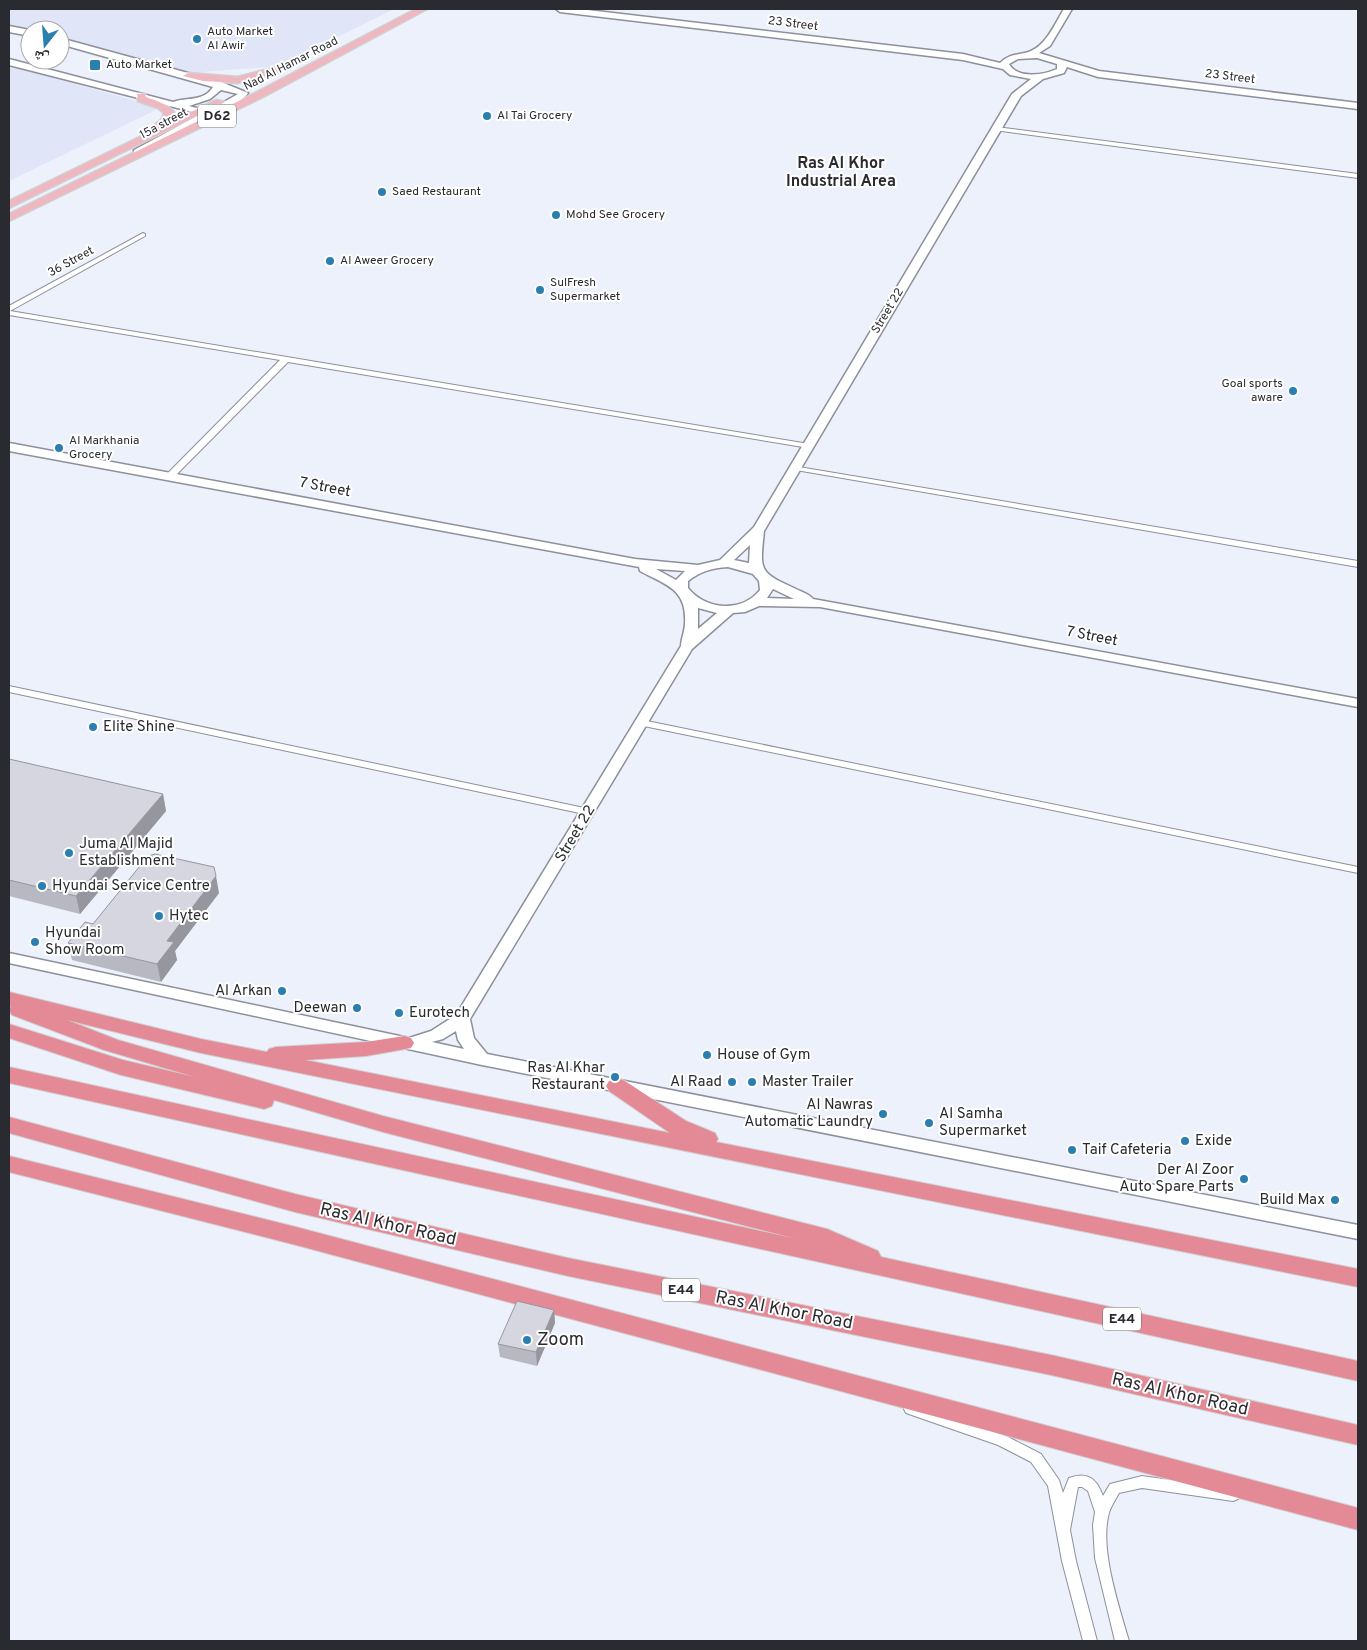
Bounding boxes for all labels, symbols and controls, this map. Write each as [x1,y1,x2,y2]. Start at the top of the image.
street label: 23 Street [767,13,819,35]
north arrow [20,20,70,70]
place label: Auto Market Al Awir [207,24,273,54]
marker: Auto Market Al Awir [191,33,203,45]
street label: Nad Al Hamar Road [241,33,341,95]
text: ش [32,46,51,66]
place label: Auto Market [106,57,172,73]
marker: Auto Market [88,58,102,72]
street label: 23 Street [1204,66,1256,88]
road number: D62 [198,104,236,128]
street label: 15a street [137,105,191,143]
place label: Al Tai Grocery [497,108,572,124]
marker: Al Tai Grocery [481,110,493,122]
district label: Ras Al Khor Industrial Area [786,154,896,192]
place label: Saed Restaurant [392,184,481,200]
marker: Saed Restaurant [376,186,388,198]
place label: Mohd See Grocery [566,207,665,223]
marker: Mohd See Grocery [550,209,562,221]
street label: 36 Street [45,243,97,281]
place label: Al Aweer Grocery [340,253,434,269]
marker: Al Aweer Grocery [324,255,336,267]
place label: SulFresh Supermarket [550,275,620,305]
marker: SulFresh Supermarket [534,284,546,296]
street label: Street 22 [868,285,908,337]
place label: Goal sports aware [1221,376,1283,406]
marker: Goal sports aware [1287,385,1299,397]
place label: Al Markhania Grocery [69,433,139,463]
marker: Al Markhania Grocery [53,442,65,454]
street label: 7 Street [298,474,352,502]
street label: 7 Street [1065,623,1119,651]
place label: Elite Shine [103,718,175,737]
marker: Elite Shine [87,721,99,733]
street label: Street 22 [552,802,600,866]
place label: Juma Al Majid Establishment [79,835,175,871]
marker: Juma Al Majid Establishment [63,847,75,859]
place label: Hyundai Service Centre [52,877,210,896]
marker: Hyundai Service Centre [36,880,48,892]
place label: Hytec [169,907,209,926]
marker: Hytec [153,910,165,922]
place label: Hyundai Show Room [45,924,124,960]
marker: Hyundai Show Room [29,936,41,948]
place label: Al Arkan [215,982,272,1001]
marker: Al Arkan [276,985,288,997]
place label: Deewan [294,999,347,1018]
marker: Deewan [351,1002,363,1014]
place label: Eurotech [409,1004,470,1023]
marker: Eurotech [393,1007,405,1019]
place label: House of Gym [717,1046,810,1065]
marker: House of Gym [701,1049,713,1061]
place label: Ras Al Khar Restaurant [527,1059,605,1095]
marker: Ras Al Khar Restaurant [609,1071,621,1083]
place label: Al Raad [670,1073,722,1092]
place label: Master Trailer [762,1073,854,1092]
marker: Al Raad [726,1076,738,1088]
marker: Master Trailer [746,1076,758,1088]
place label: Al Nawras Automatic Laundry [744,1096,873,1132]
place label: Al Samha Supermarket [939,1105,1027,1141]
marker: Al Nawras Automatic Laundry [877,1108,889,1120]
marker: Al Samha Supermarket [923,1117,935,1129]
place label: Exide [1195,1132,1232,1151]
marker: Exide [1179,1135,1191,1147]
place label: Taif Cafeteria [1082,1141,1171,1160]
marker: Taif Cafeteria [1066,1144,1078,1156]
place label: Der Al Zoor Auto Spare Parts [1119,1161,1234,1197]
marker: Der Al Zoor Auto Spare Parts [1238,1173,1250,1185]
place label: Build Max [1260,1191,1325,1210]
marker: Build Max [1329,1194,1341,1206]
street label: Ras Al Khor Road [317,1198,459,1252]
road number: E44 [662,1278,700,1302]
street label: Ras Al Khor Road [713,1286,855,1336]
road number: E44 [1103,1308,1141,1330]
place label: Zoom [537,1329,584,1352]
marker: Zoom [521,1334,533,1346]
street label: Ras Al Khor Road [1109,1368,1251,1422]

